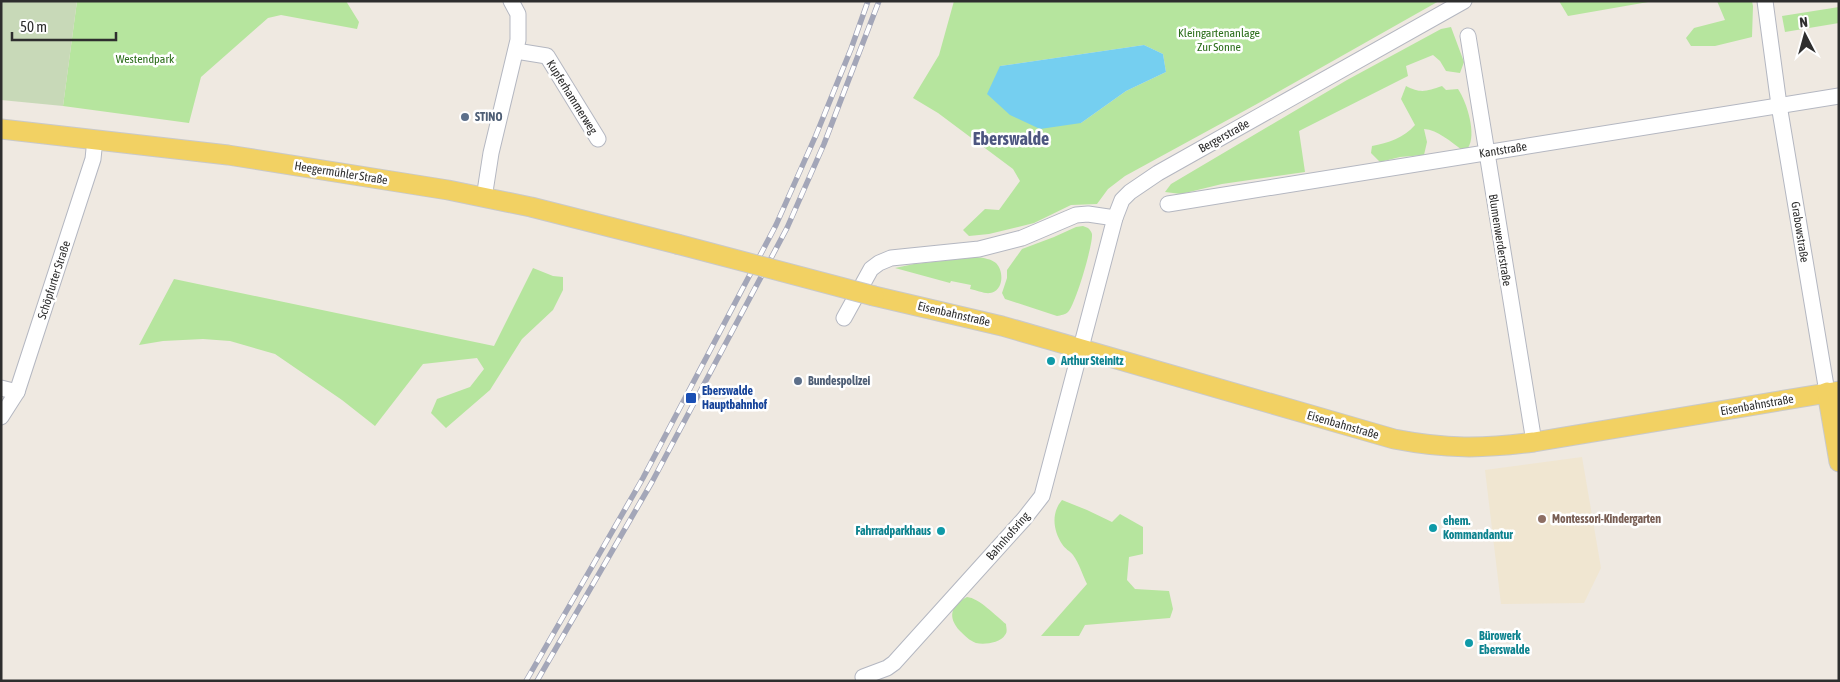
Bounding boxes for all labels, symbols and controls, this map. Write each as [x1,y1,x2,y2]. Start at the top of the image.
scale bar [12,10,116,42]
north arrow [1780,10,1830,60]
text: N [1799,14,1809,30]
text: 50 m [20,18,47,35]
park label: Kleingartenanlage Zur Sonne [1178,26,1260,54]
park label: Westendpark [116,52,175,66]
street label: Kupferhammerweg [544,57,601,137]
place label: STINO [475,110,502,124]
marker: STINO [459,111,471,123]
street label: Bergerstraße [1196,116,1252,156]
district label: Eberswalde [973,128,1049,149]
street label: Kantstraße [1478,139,1528,161]
street label: Heegermühler Straße [293,159,389,187]
street label: Blumenwerderstraße [1486,193,1514,287]
street label: Grabowstraße [1788,201,1812,263]
street label: Schöpfurter Straße [35,239,73,321]
street label: Eisenbahnstraße [916,299,992,329]
place label: Arthur Steinitz [1060,354,1124,368]
marker: Arthur Steinitz [1045,355,1057,367]
place label: Bundespolizei [808,374,871,388]
marker: Bundespolizei [792,375,804,387]
place label: Eberswalde Hauptbahnhof [702,384,768,412]
marker: Eberswalde Hauptbahnhof [684,391,698,405]
street label: Eisenbahnstraße [1719,392,1795,418]
street label: Eisenbahnstraße [1306,408,1380,442]
street label: Bahnhofsring [983,508,1033,563]
place label: Montessori-Kindergarten [1552,512,1661,526]
marker: Montessori-Kindergarten [1536,513,1548,525]
place label: ehem. Kommandantur [1443,514,1513,542]
marker: ehem. Kommandantur [1427,522,1439,534]
place label: Fahrradparkhaus [855,524,932,538]
marker: Fahrradparkhaus [935,525,947,537]
place label: Bürowerk Eberswalde [1479,629,1530,657]
marker: Bürowerk Eberswalde [1463,637,1475,649]

